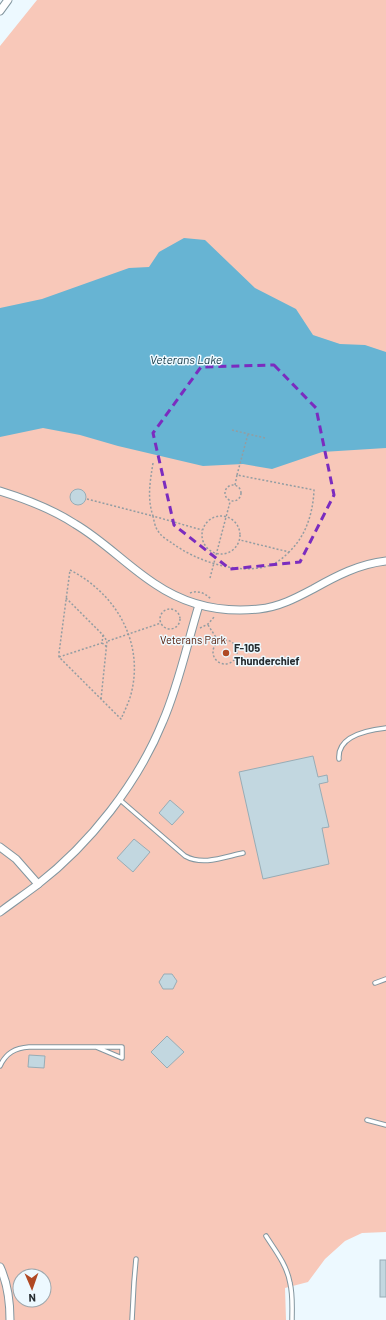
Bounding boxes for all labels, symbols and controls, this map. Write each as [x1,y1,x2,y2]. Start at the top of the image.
water label: Veterans Lake [150,352,222,366]
park label: Veterans Park [160,633,227,646]
place label: F-105 Thunderchief [234,641,300,667]
marker: F-105 Thunderchief [221,648,231,658]
north arrow [12,1268,52,1308]
text: N [28,1292,36,1305]

